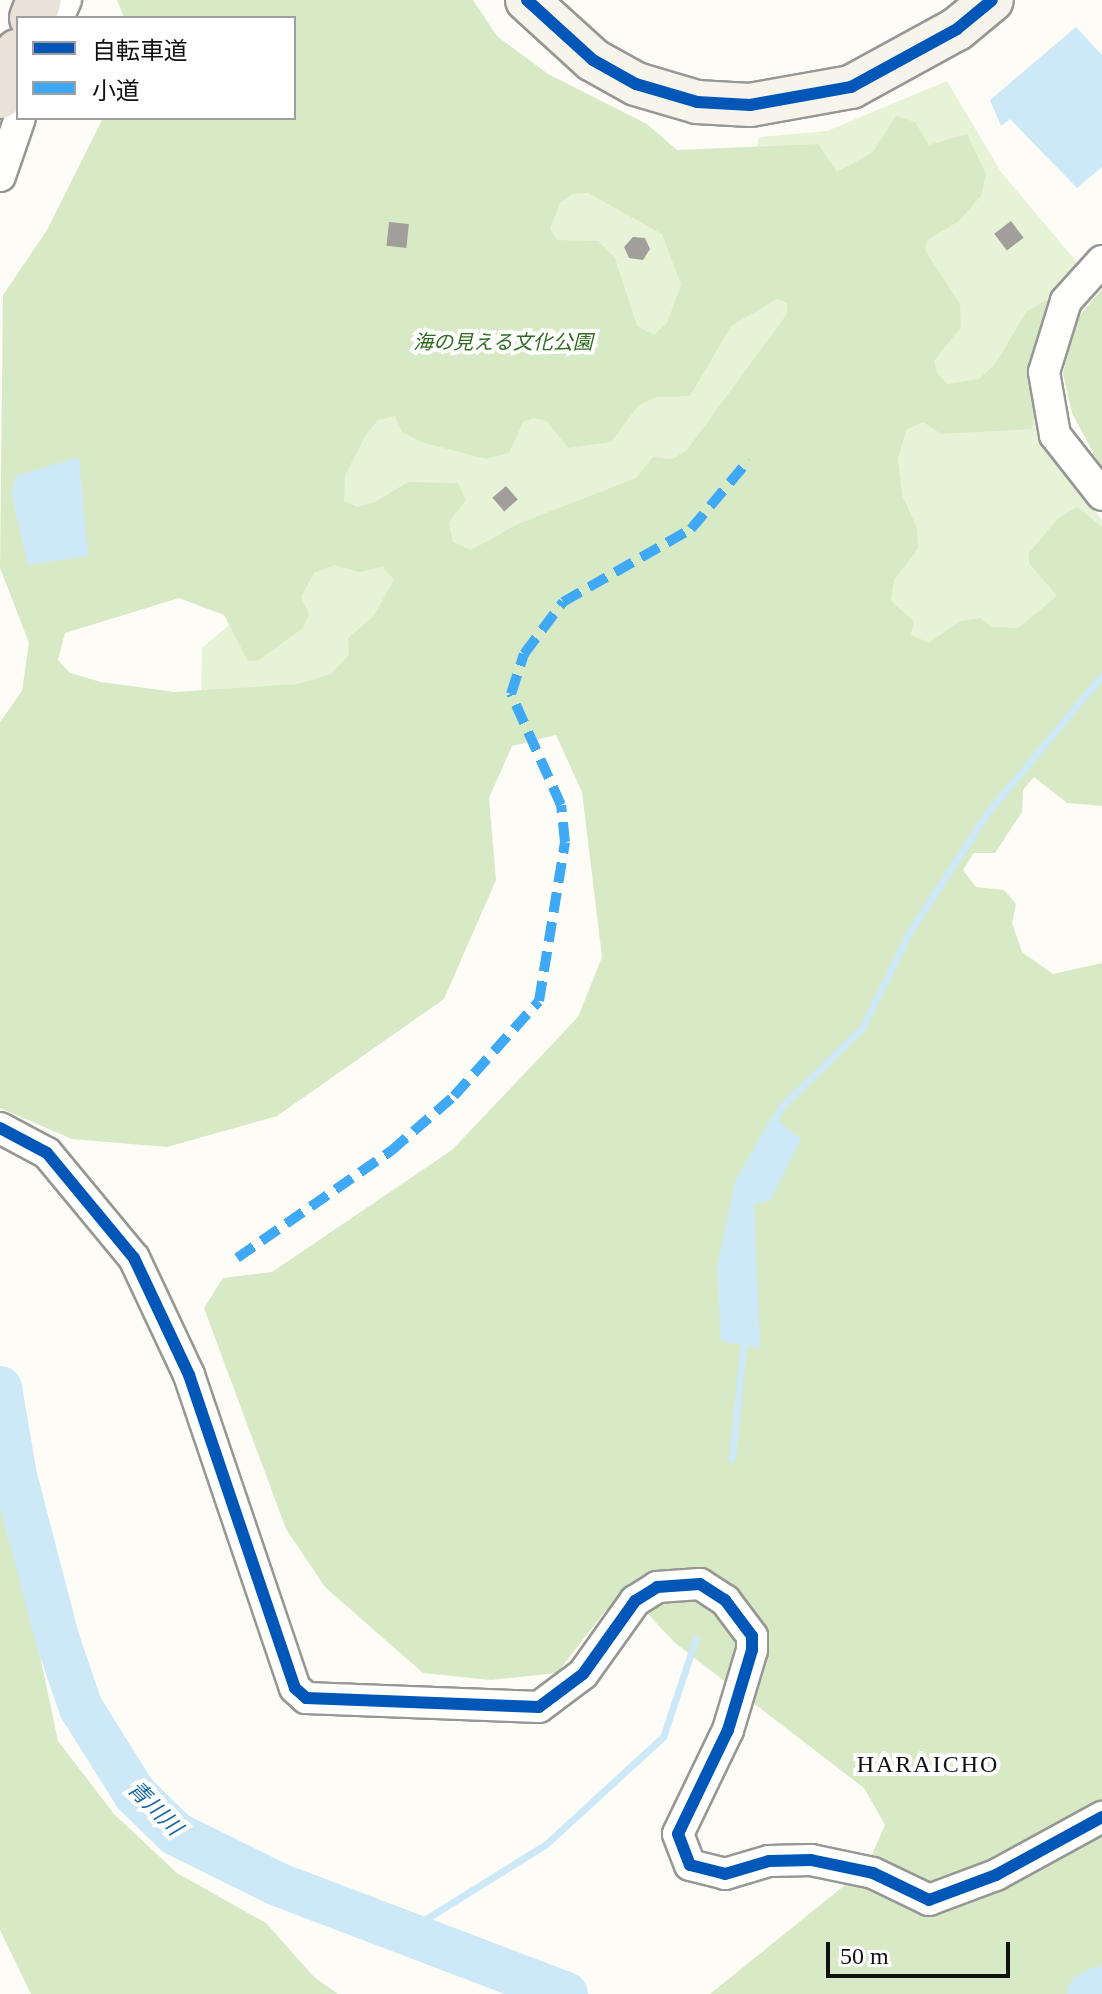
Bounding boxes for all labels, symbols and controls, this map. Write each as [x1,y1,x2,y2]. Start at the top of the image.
legend [16,16,296,120]
text: 自転車道 [92,38,188,64]
text: 小道 [92,78,140,104]
park label: 海の見える文化公園 [413,330,593,354]
district label: HARAICHO [857,1751,999,1779]
water label: 青川川 [122,1775,188,1841]
scale bar [830,1926,1014,1976]
text: 50 m [840,1943,889,1969]

